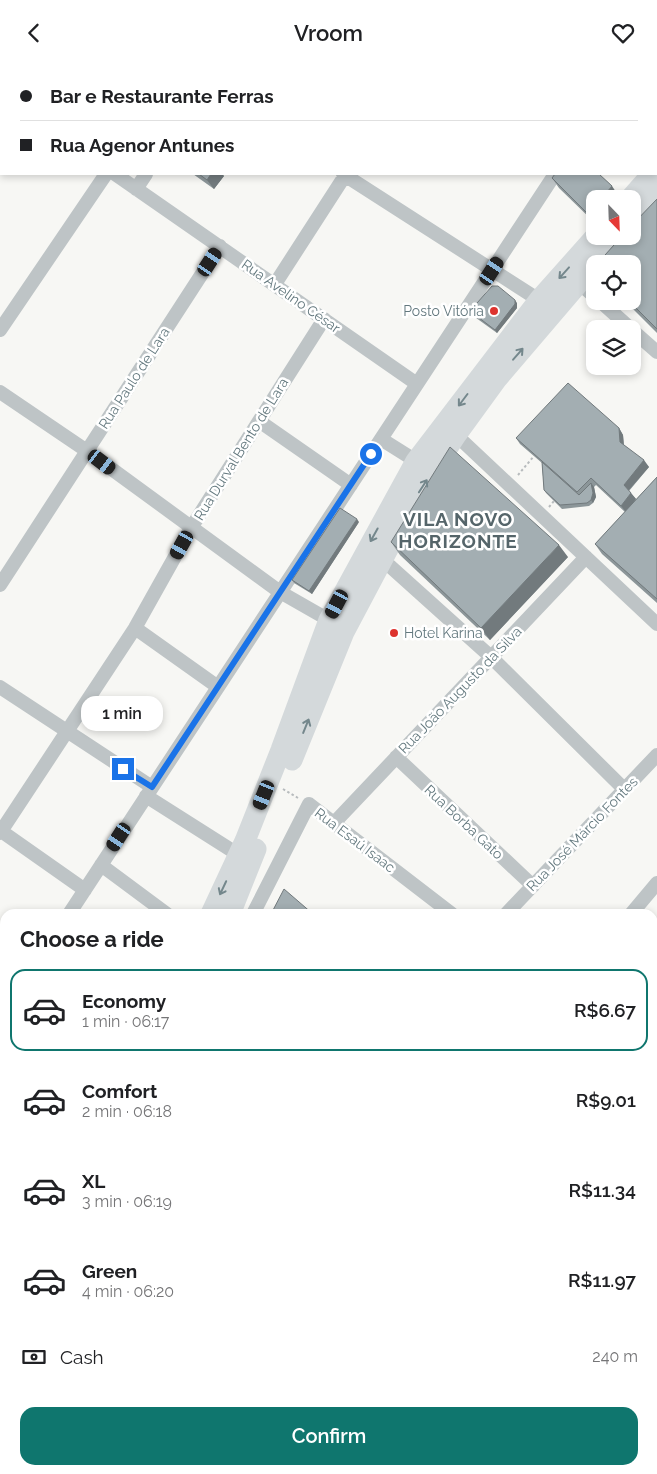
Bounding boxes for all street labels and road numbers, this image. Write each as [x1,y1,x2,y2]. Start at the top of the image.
street label: Rua Avelino César [239,256,343,336]
street label: Rua Paulo de Lara [95,324,173,432]
street label: Rua Durval Bento de Lara [191,375,291,523]
street label: Rua João Augusto da Silva [395,623,525,757]
street label: Rua José Márcio Fontes [523,773,641,894]
street label: Rua Borba Gato [421,782,507,862]
street label: Rua Esaú Isaac [312,805,399,876]

